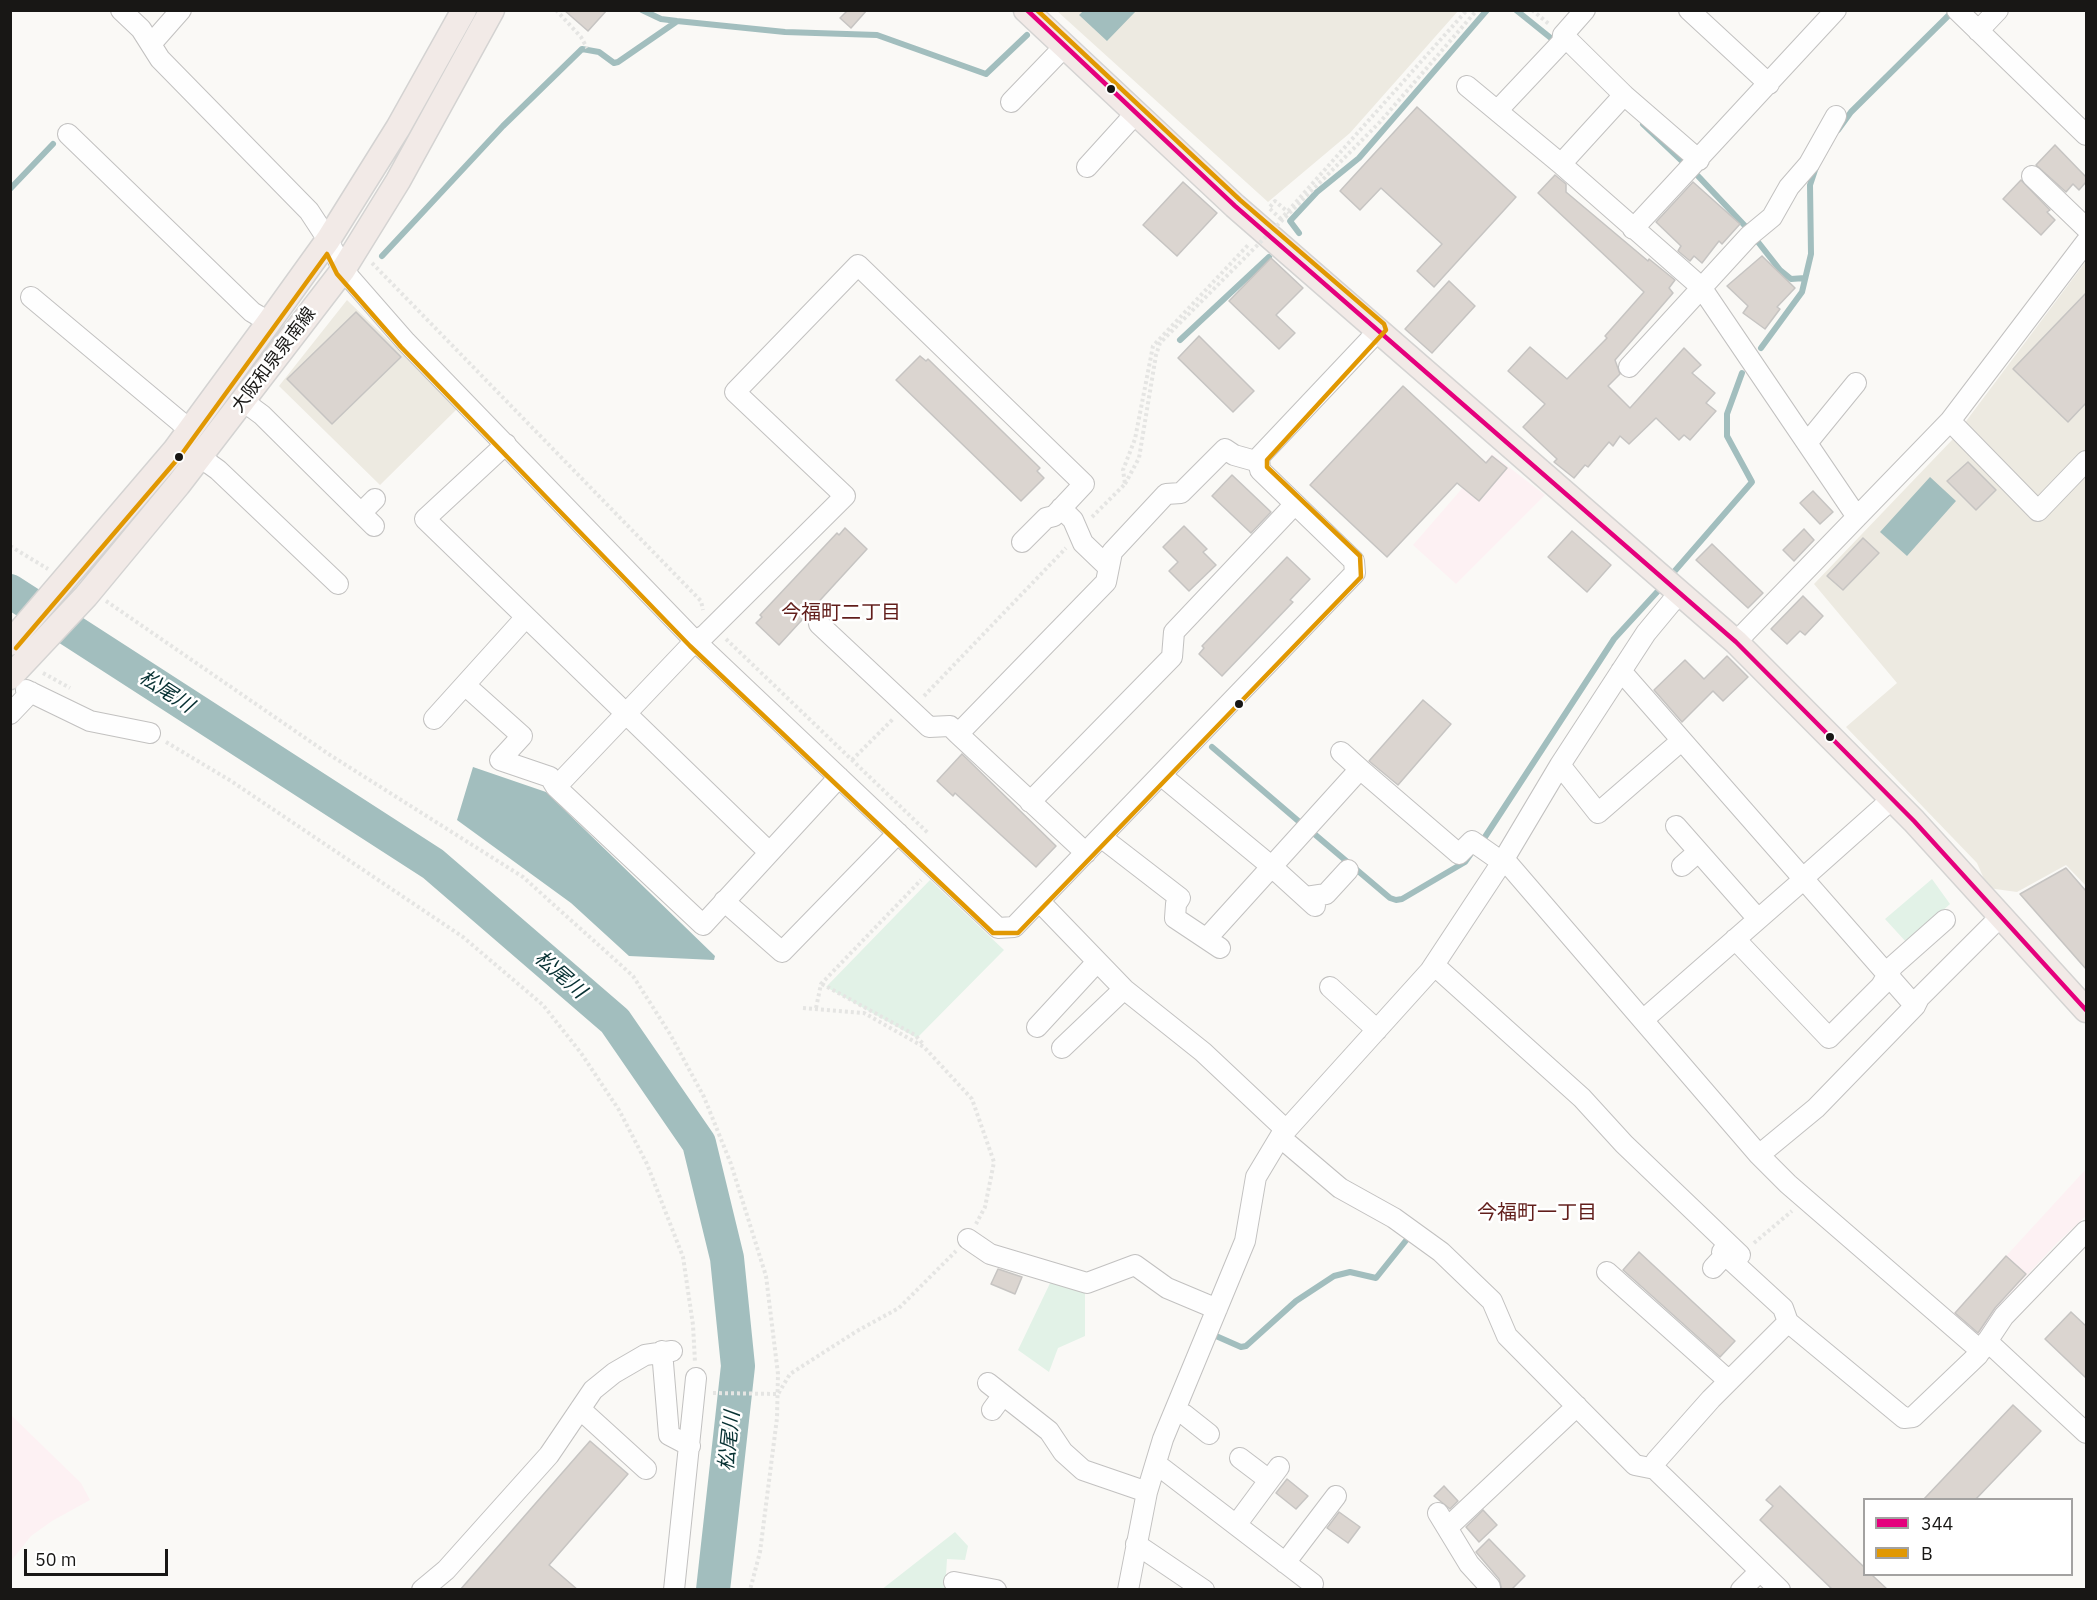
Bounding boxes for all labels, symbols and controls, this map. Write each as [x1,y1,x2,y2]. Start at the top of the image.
unlabelled marker [1105,83,1117,95]
street label: 大阪和泉泉南線 [227,303,321,417]
unlabelled marker [173,451,185,463]
district label: 今福町二丁目 [781,601,901,625]
water label: 松尾川 [134,666,198,718]
unlabelled marker [1233,698,1245,710]
unlabelled marker [1824,731,1836,743]
water label: 松尾川 [529,946,591,1004]
district label: 今福町一丁目 [1477,1201,1597,1225]
water label: 松尾川 [715,1410,745,1472]
legend [1863,1498,2073,1576]
text: 344 [1921,1512,1953,1535]
scale bar [27,1537,171,1575]
text: B [1921,1542,1933,1565]
text: 50 m [35,1548,77,1571]

